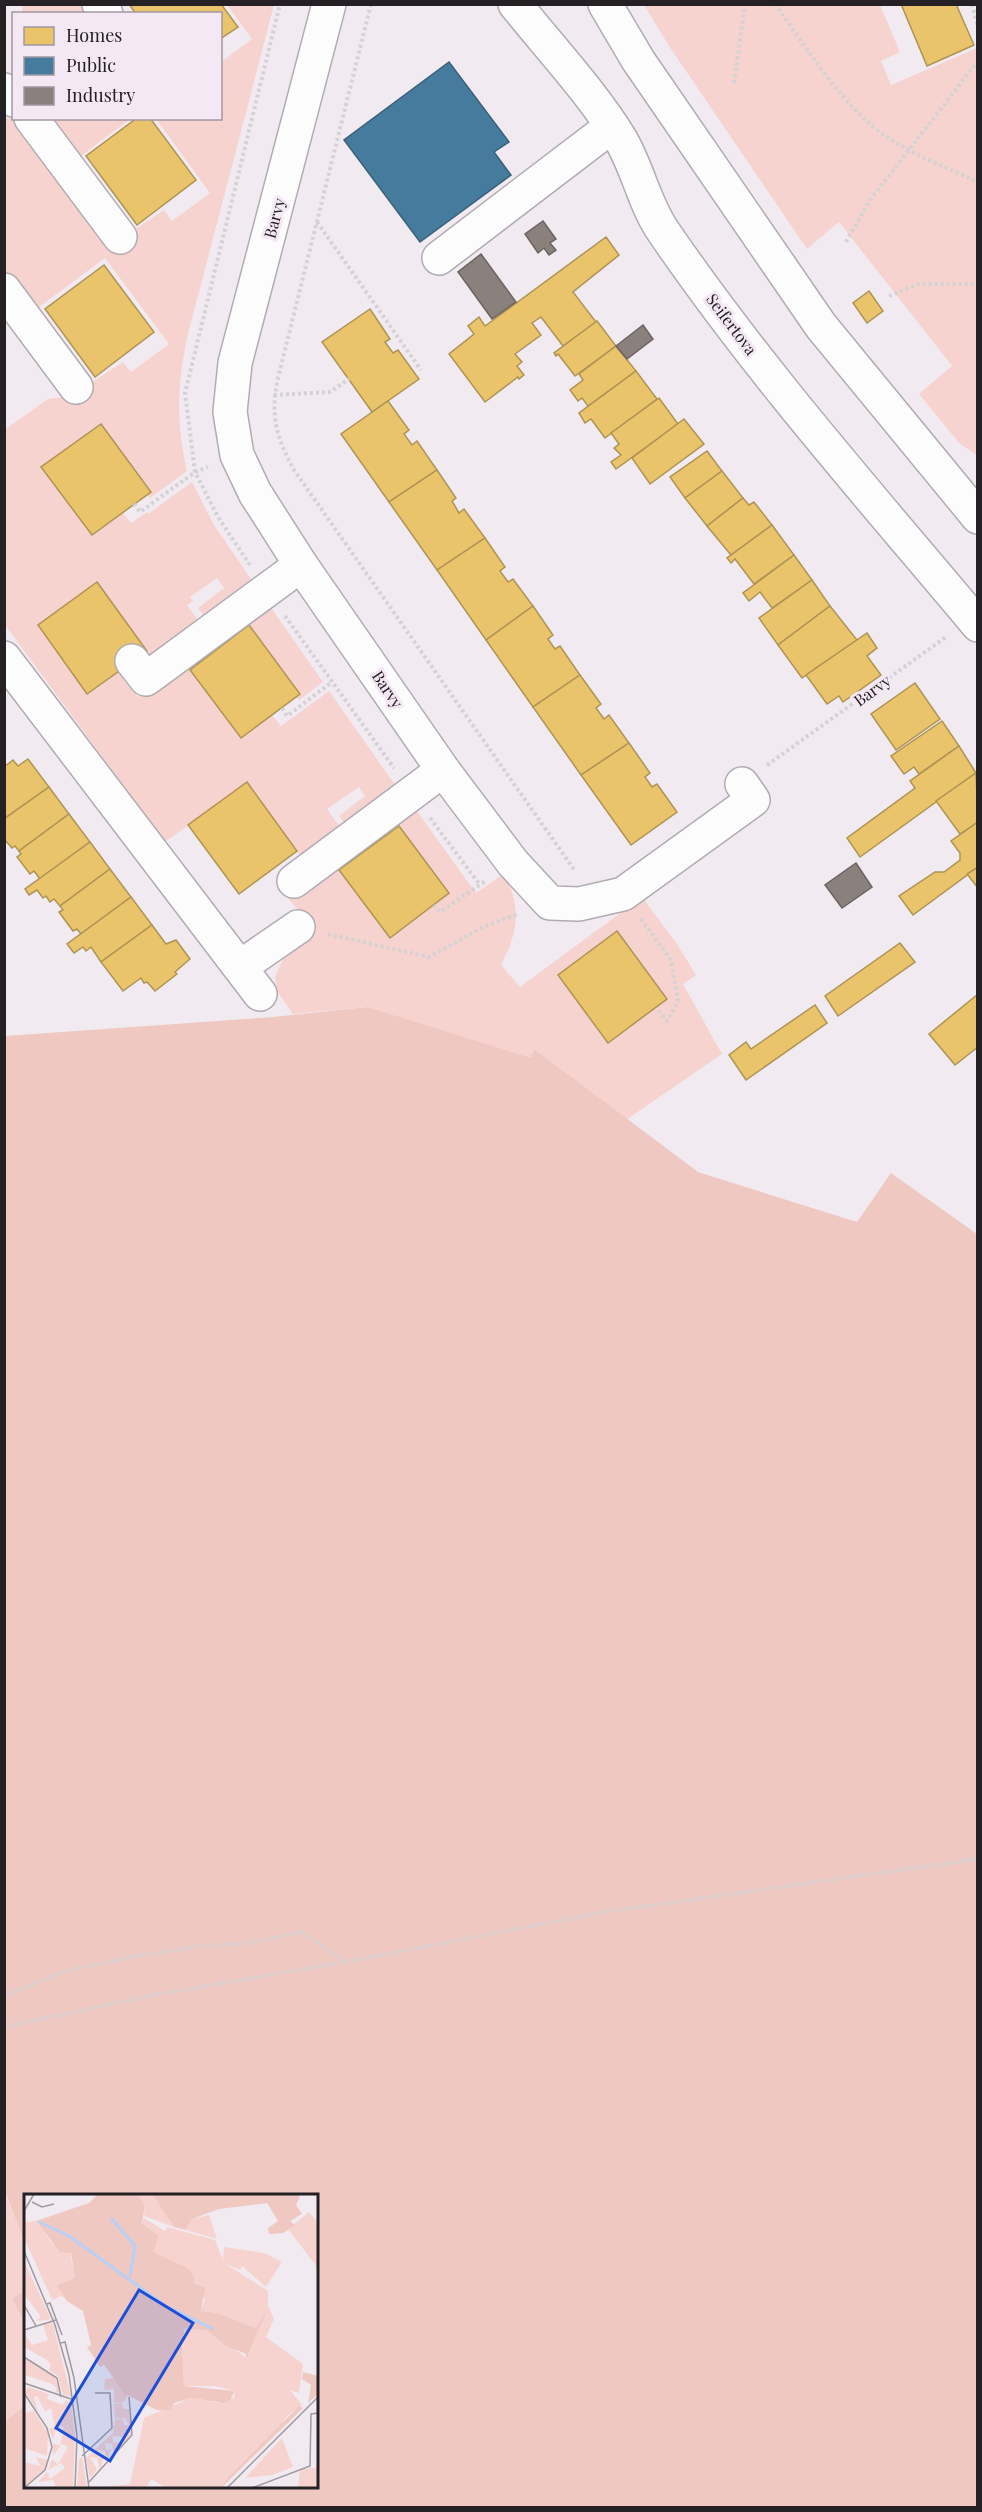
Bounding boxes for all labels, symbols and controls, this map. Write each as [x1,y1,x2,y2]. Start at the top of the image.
legend [12,12,222,120]
text: Homes [66,23,122,47]
text: Public [66,53,116,77]
text: Industry [66,83,135,107]
street label: Barvy [259,196,289,240]
street label: Seifertova [702,289,762,359]
street label: Barvy [368,666,408,712]
street label: Barvy [849,669,895,711]
inset map [24,2194,318,2488]

